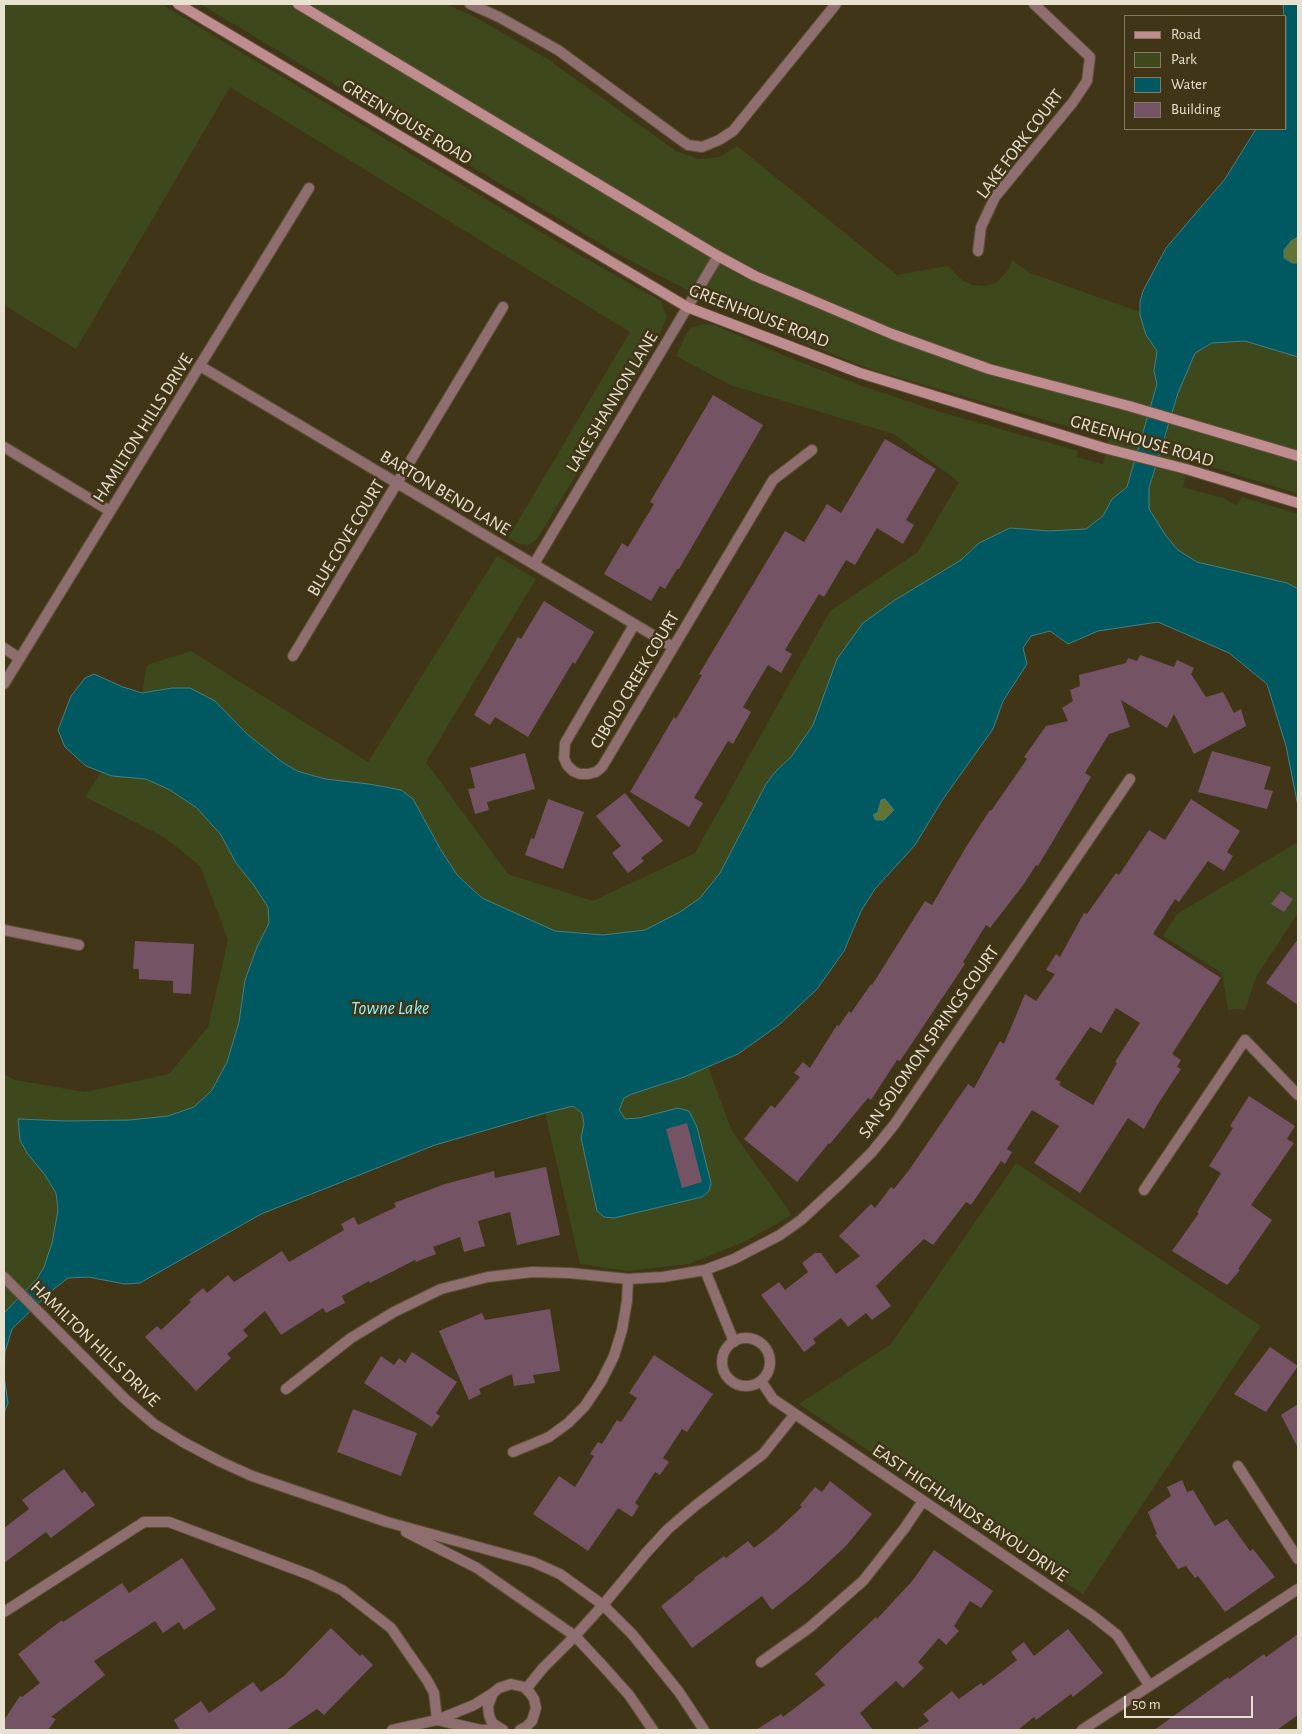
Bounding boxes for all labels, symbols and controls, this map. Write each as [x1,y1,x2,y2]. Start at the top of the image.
legend [1124,15,1287,130]
text: Road [1171,27,1201,42]
text: Park [1171,52,1197,67]
street label: GREENHOUSE ROAD [338,75,476,169]
text: Water [1171,77,1207,92]
street label: LAKE FORK COURT [972,85,1068,203]
text: Building [1171,102,1221,117]
street label: GREENHOUSE ROAD [686,279,832,353]
street label: LAKE SHANNON LANE [561,328,663,476]
street label: HAMILTON HILLS DRIVE [88,349,198,507]
street label: GREENHOUSE ROAD [1068,410,1216,472]
street label: BARTON BEND LANE [376,446,514,540]
street label: BLUE COVE COURT [303,476,389,600]
street label: CIBOLO CREEK COURT [586,607,684,753]
street label: SAN SOLOMON SPRINGS COURT [854,941,1004,1143]
water label: Towne Lake [351,997,429,1019]
street label: HAMILTON HILLS DRIVE [26,1277,164,1411]
street label: EAST HIGHLANDS BAYOU DRIVE [868,1439,1072,1587]
scale bar [1127,1686,1256,1718]
text: 50 m [1132,1697,1161,1712]

